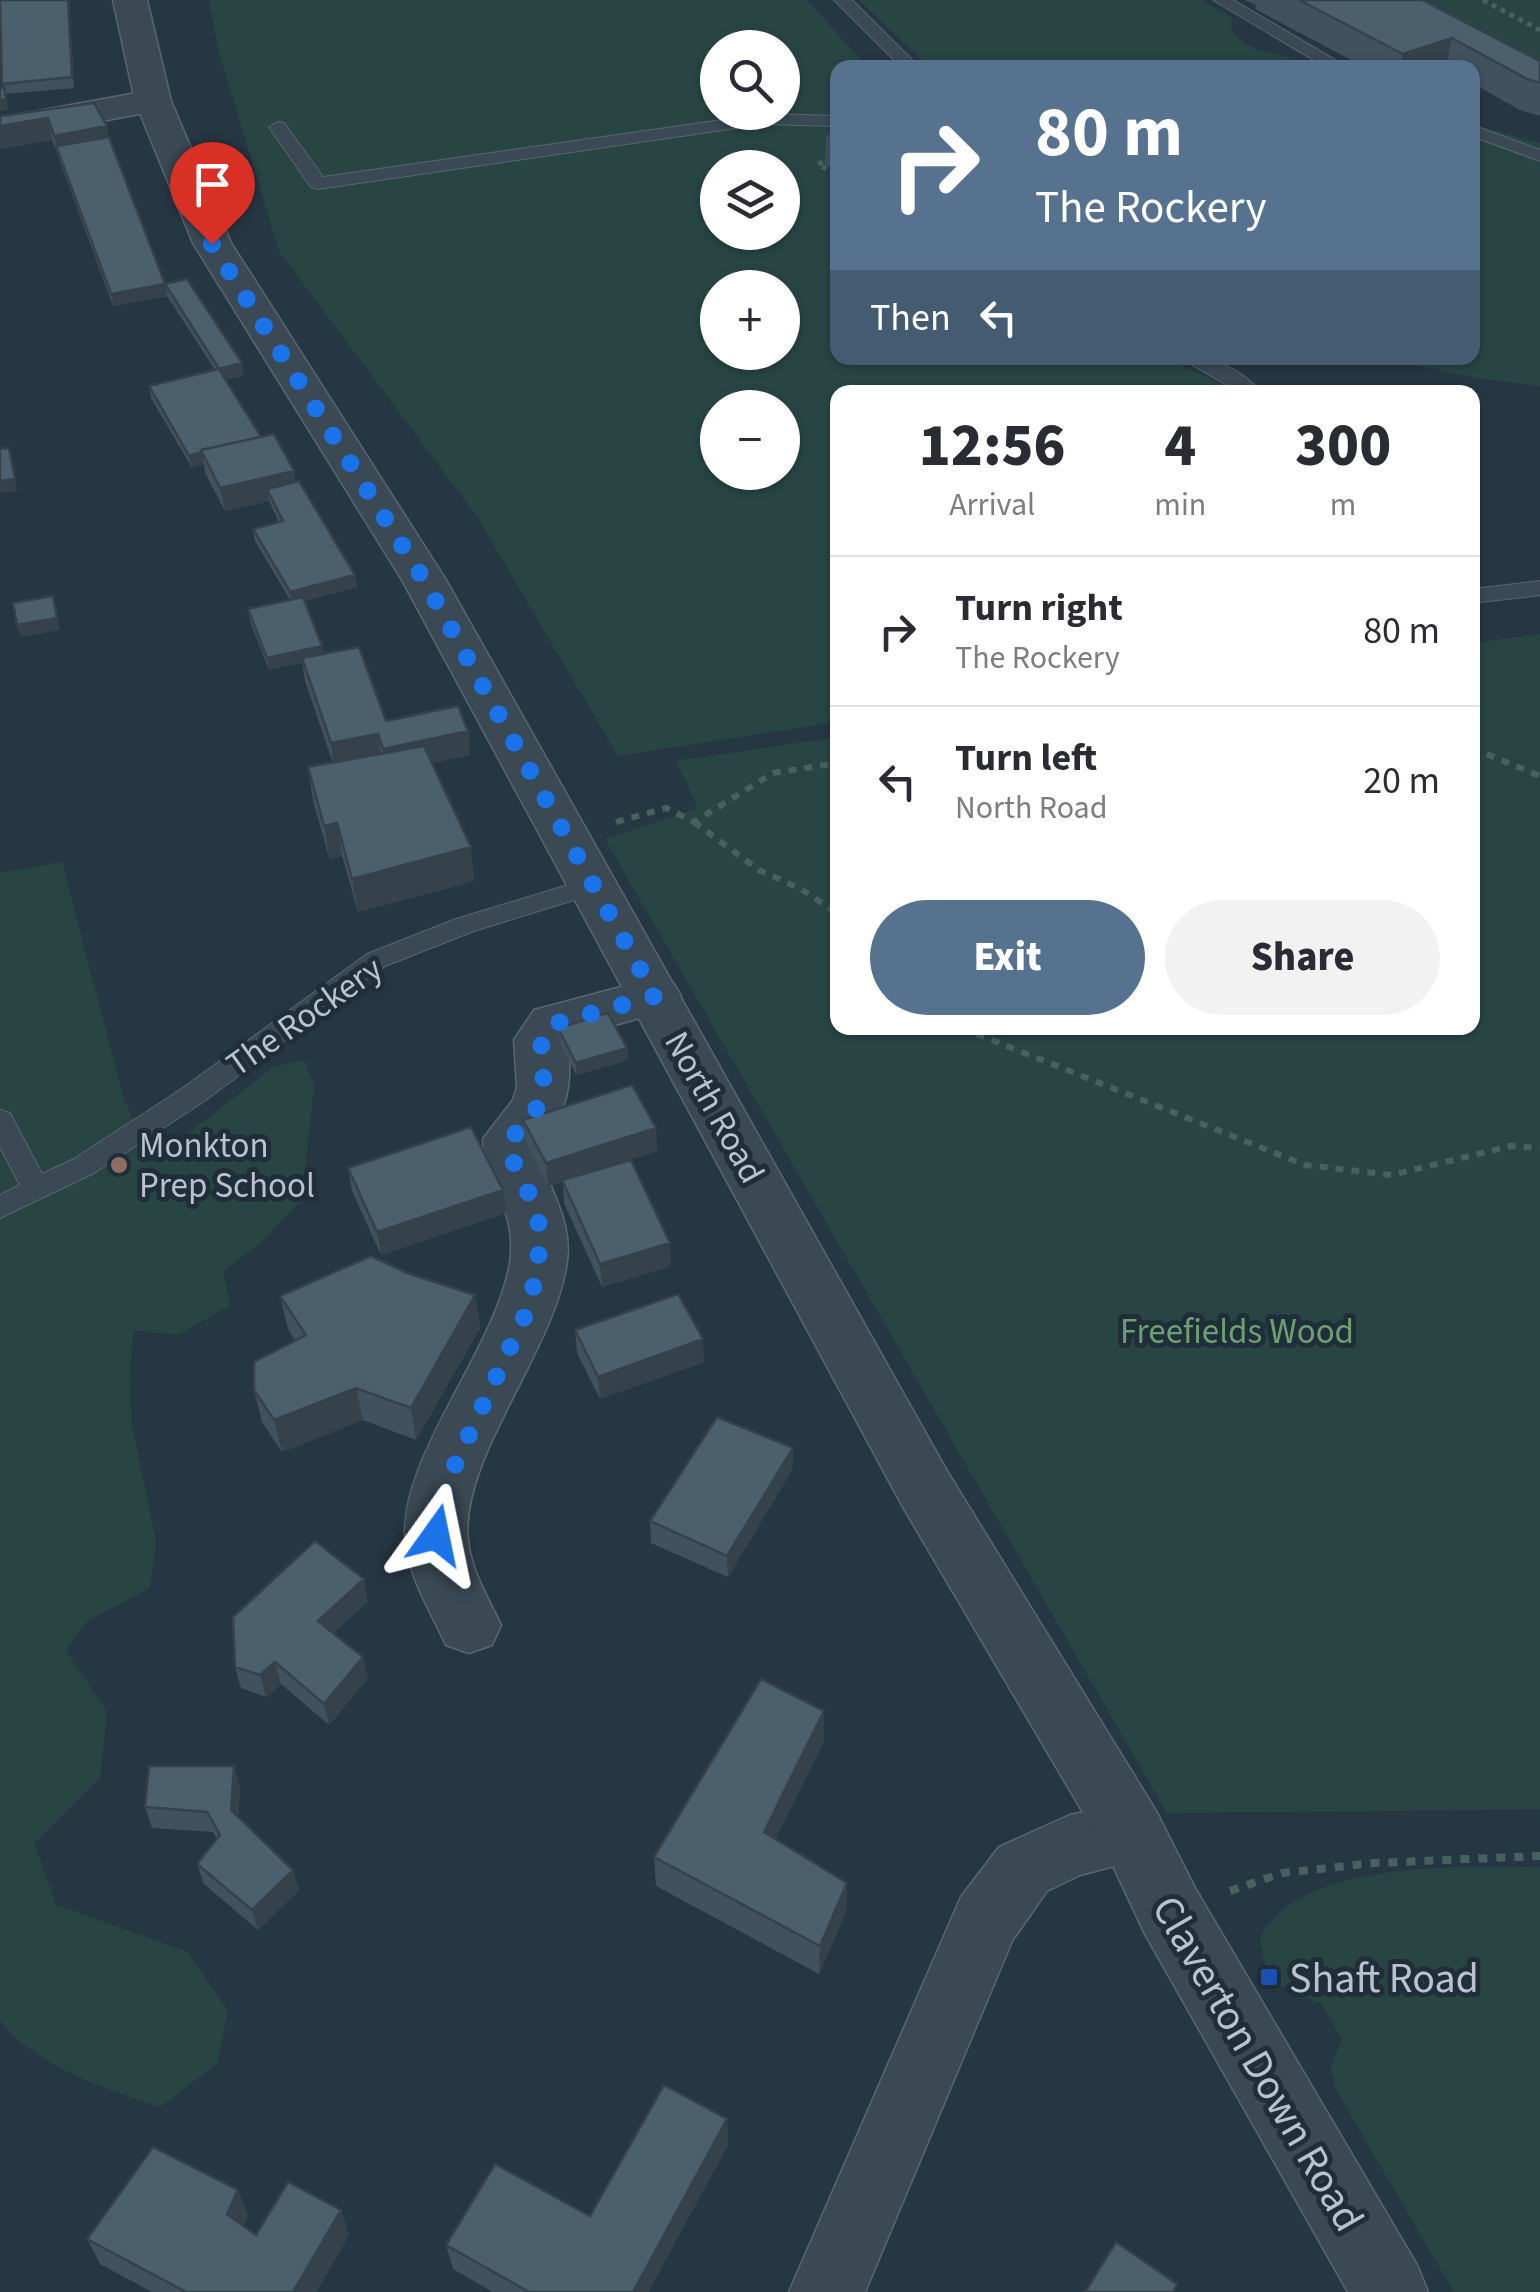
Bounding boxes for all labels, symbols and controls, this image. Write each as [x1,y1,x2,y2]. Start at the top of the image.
map controls [700,30,800,490]
button: search [700,30,800,130]
text: 80 m [1035,83,1183,183]
icon: right [870,100,1000,230]
pin [170,142,255,245]
button: layers [700,150,800,250]
icon: arrive [185,157,240,212]
text: The Rockery [1035,176,1267,240]
button: + [700,270,800,370]
icon: left [971,290,1026,345]
text: Then [870,291,951,345]
button: − [700,390,800,490]
text: 12:56 [919,404,1066,489]
text: 4 [1164,404,1196,489]
text: 300 [1295,404,1391,489]
text: Arrival [949,482,1035,528]
text: min [1154,482,1206,528]
text: m [1330,482,1356,528]
text: Turn right [955,581,1123,635]
icon: right [870,604,925,659]
text: 80 m [1363,604,1440,658]
text: The Rockery [955,635,1120,681]
text: Turn left [955,731,1097,785]
icon: left [870,754,925,809]
text: 20 m [1363,754,1440,808]
text: North Road [955,785,1107,831]
button: Exit [870,900,1145,1015]
button: Share [1165,900,1440,1015]
street label: The Rockery [216,945,393,1089]
street label: North Road [652,1022,776,1193]
place label: Monkton Prep School [139,1121,315,1211]
marker: Monkton Prep School [108,1154,130,1176]
park label: Freefields Wood [1120,1307,1354,1357]
position arrow [384,1483,488,1587]
street label: Claverton Down Road [1137,1885,1378,2243]
place label: Shaft Road [1289,1949,1479,2009]
marker: Shaft Road [1258,1966,1280,1988]

